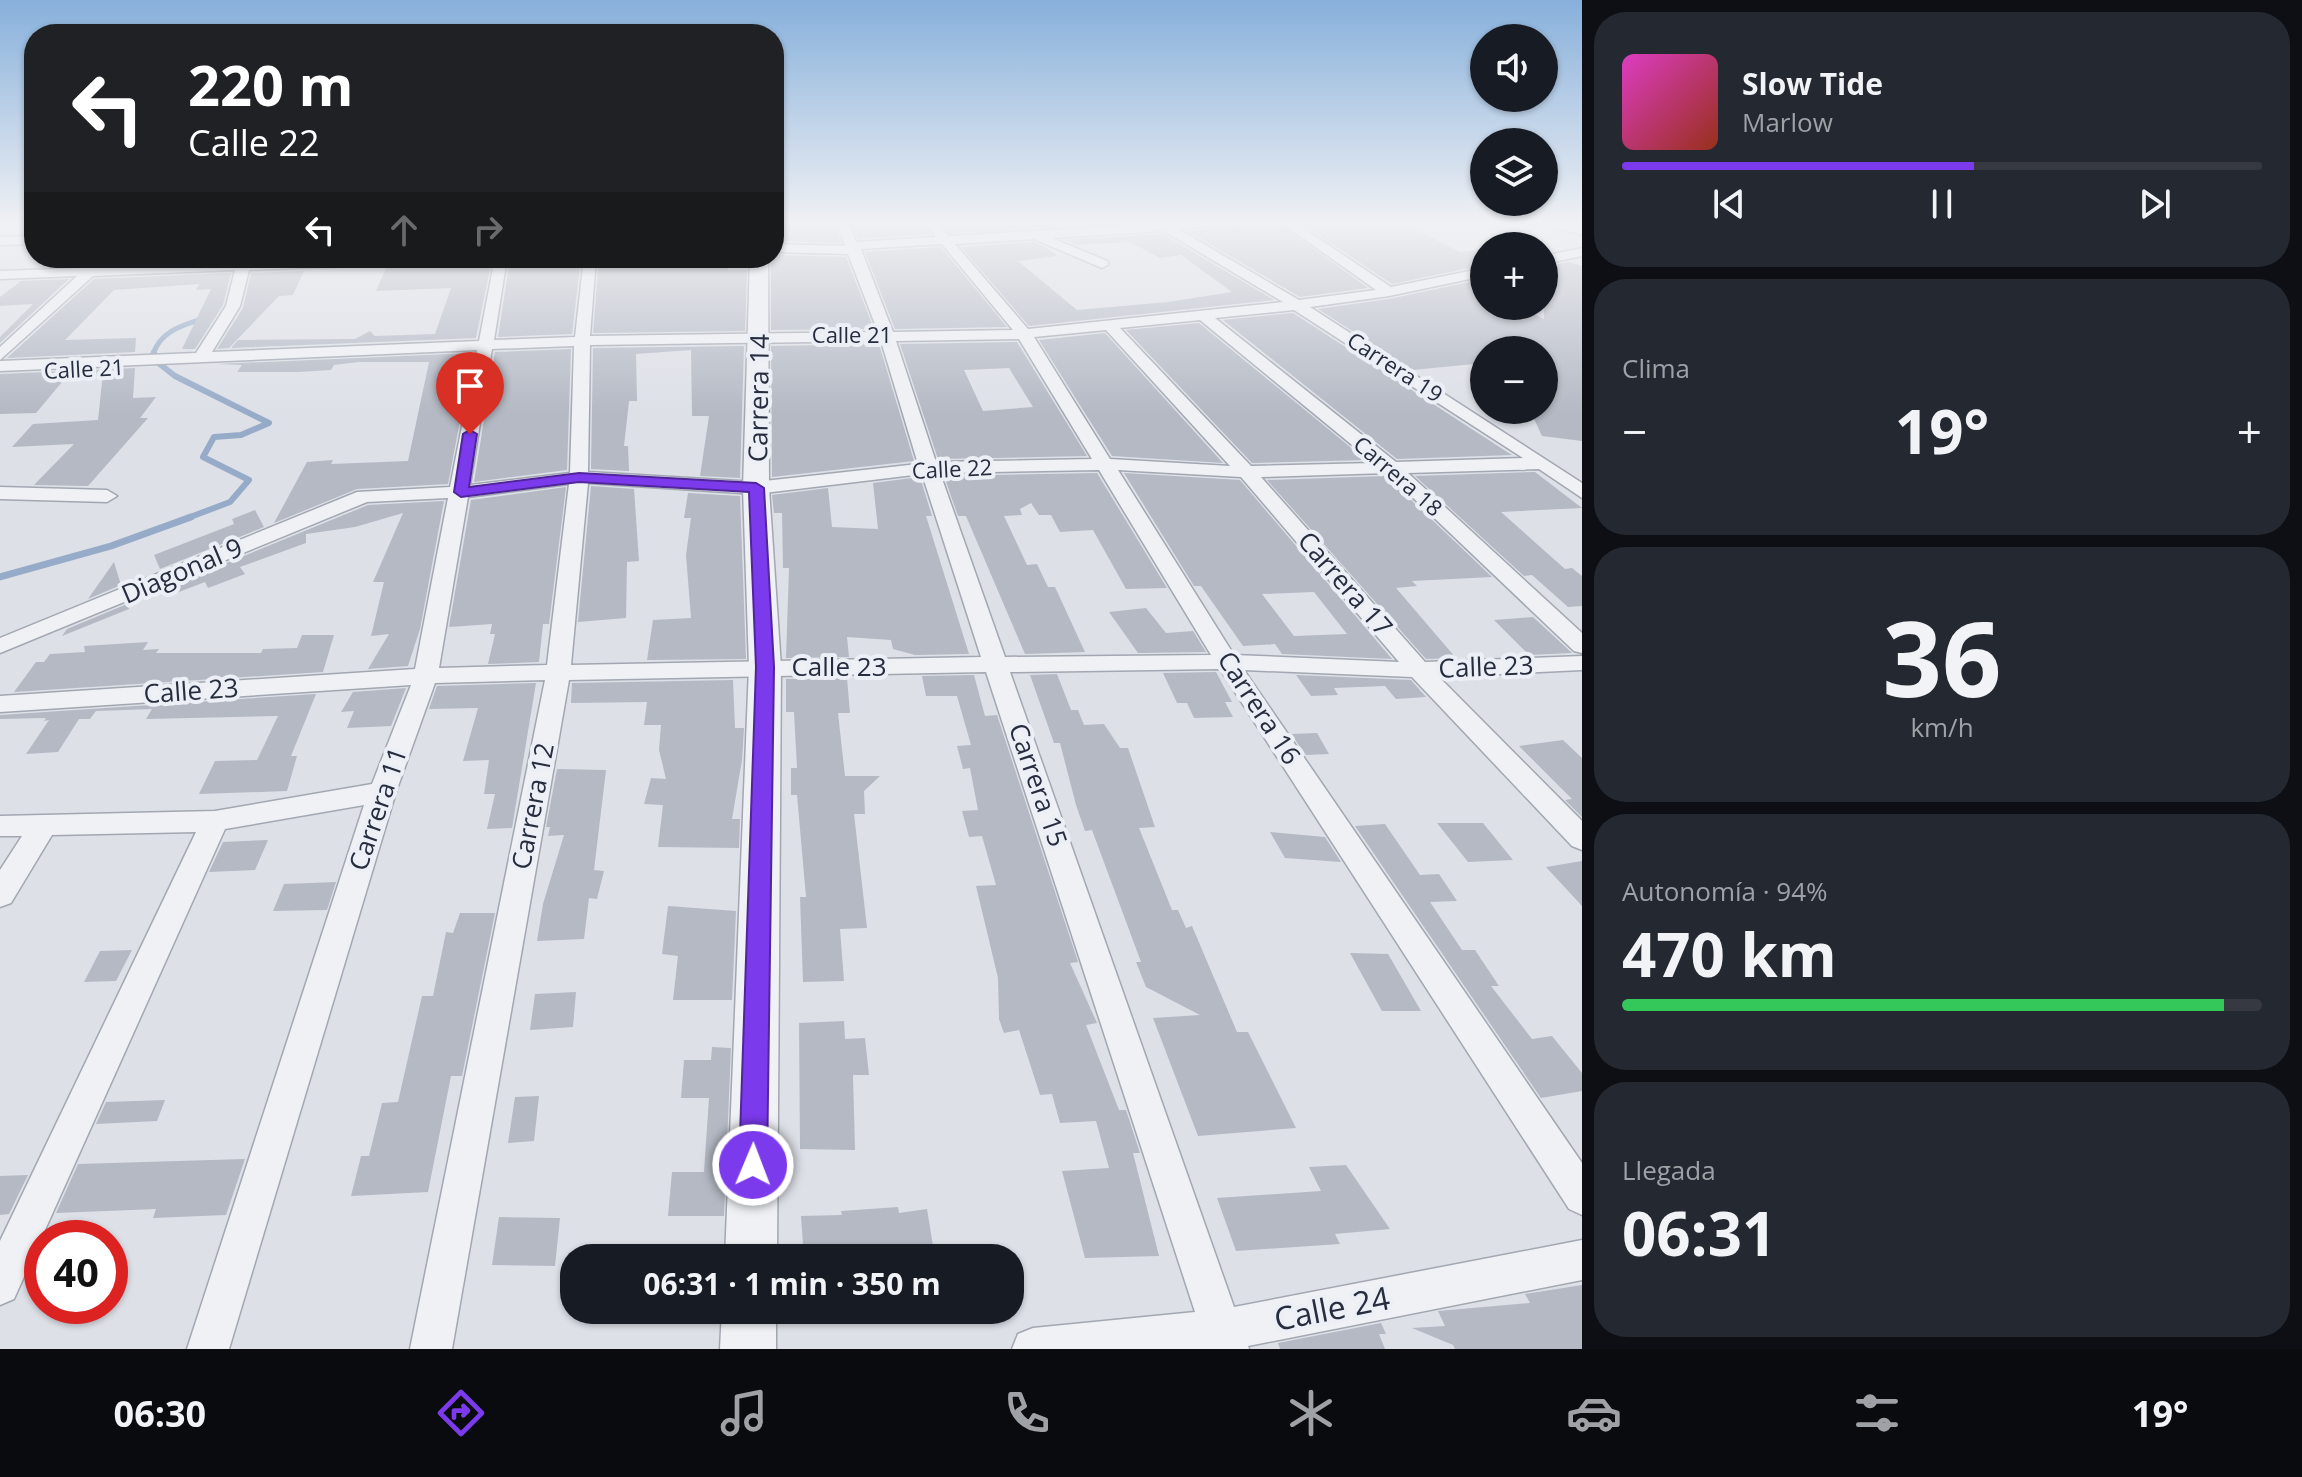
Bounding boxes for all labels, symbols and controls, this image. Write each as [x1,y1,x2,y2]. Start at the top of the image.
map controls [1470,24,1558,424]
button: sound [1470,24,1558,112]
text: 220 m [188,46,354,122]
icon: left [56,56,160,160]
text: Slow Tide [1742,63,1883,104]
text: Marlow [1742,104,1833,140]
text: Calle 22 [188,118,320,167]
button: layers [1470,128,1558,216]
icon: previous [1707,182,1751,226]
icon: pause [1920,182,1964,226]
icon: next [2133,182,2177,226]
icon: left [298,208,342,252]
icon: ahead [382,208,426,252]
icon: right [466,208,510,252]
button: + [1470,232,1558,320]
street label: Calle 21 [812,319,892,349]
street label: Carrera 19 [1342,324,1449,408]
street label: Carrera 14 [739,333,777,462]
button: − [1470,336,1558,424]
text: Clima [1622,350,1690,386]
street label: Calle 21 [43,351,125,385]
pin [436,352,504,434]
icon: arrive [448,364,492,408]
text: 19° [1895,390,1989,472]
text: − [1622,401,1647,461]
text: + [2237,401,2262,461]
street label: Carrera 18 [1348,428,1449,522]
street label: Calle 22 [911,451,993,485]
street label: Carrera 17 [1290,523,1401,644]
street label: Diagonal 9 [116,528,248,612]
text: 36 [1883,586,2001,727]
street label: Carrera 16 [1210,644,1310,771]
street label: Calle 23 [1438,646,1534,686]
street label: Calle 23 [791,648,887,684]
street label: Calle 23 [142,669,240,711]
text: km/h [1910,709,1974,745]
street label: Carrera 15 [1001,718,1077,851]
street label: Carrera 12 [502,739,562,872]
street label: Carrera 11 [339,742,415,875]
text: Autonomía · 94% [1622,873,1828,909]
text: 470 km [1622,913,1837,995]
position arrow [711,1123,795,1207]
text: Llegada [1622,1152,1716,1188]
text: 06:31 [1622,1192,1776,1274]
speed limit sign: 40 [24,1220,128,1324]
text: 06:31 · 1 min · 350 m [643,1263,941,1304]
street label: Calle 24 [1270,1275,1393,1340]
icon: directions [433,1385,489,1441]
icon: music [716,1385,772,1441]
icon: phone [999,1385,1055,1441]
icon: climate [1283,1385,1339,1441]
icon: car [1566,1385,1622,1441]
icon: filters [1849,1385,1905,1441]
text: 06:30 [114,1389,206,1438]
text: 19° [2132,1389,2188,1438]

